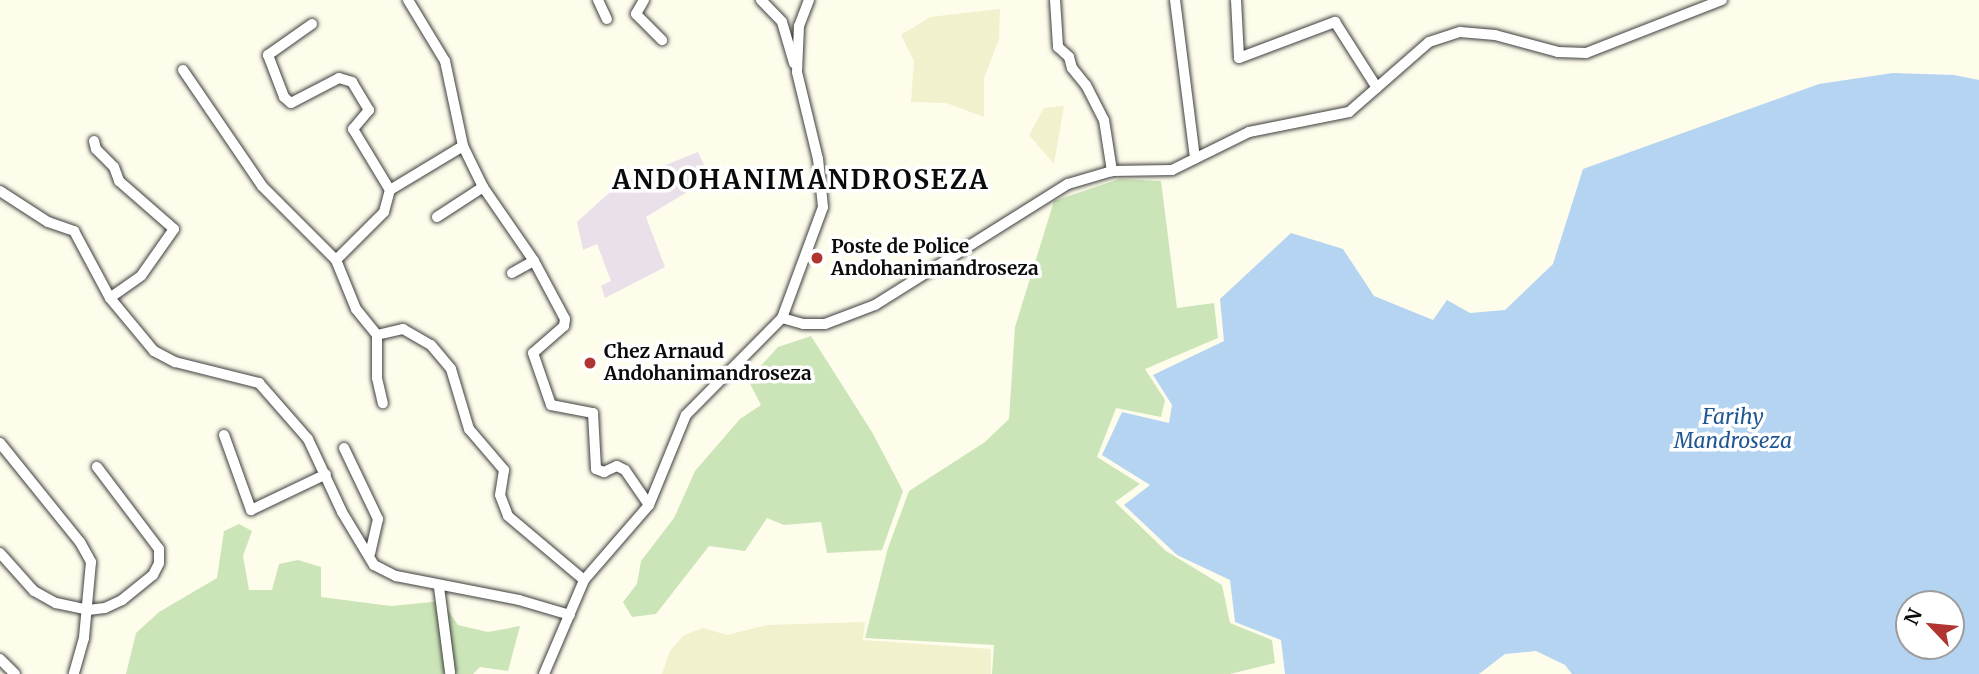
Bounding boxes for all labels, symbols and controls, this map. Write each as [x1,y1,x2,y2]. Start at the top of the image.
district label: ANDOHANIMANDROSEZA [615,164,987,196]
place label: Poste de Police Andohanimandroseza [831,236,1039,280]
marker: Poste de Police Andohanimandroseza [809,250,825,266]
place label: Chez Arnaud Andohanimandroseza [604,341,812,385]
marker: Chez Arnaud Andohanimandroseza [582,355,598,371]
water label: Farihy Mandroseza [1674,404,1792,454]
north arrow [1895,590,1965,660]
text: N [1899,605,1927,629]

